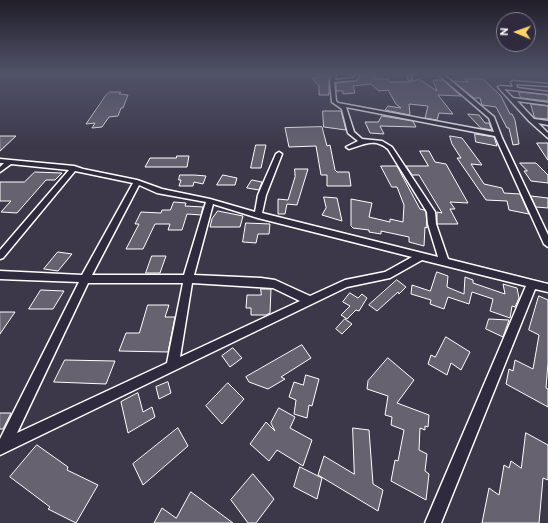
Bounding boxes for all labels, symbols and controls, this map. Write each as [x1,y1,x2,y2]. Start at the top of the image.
north arrow [496,12,536,52]
text: N [498,27,511,36]

